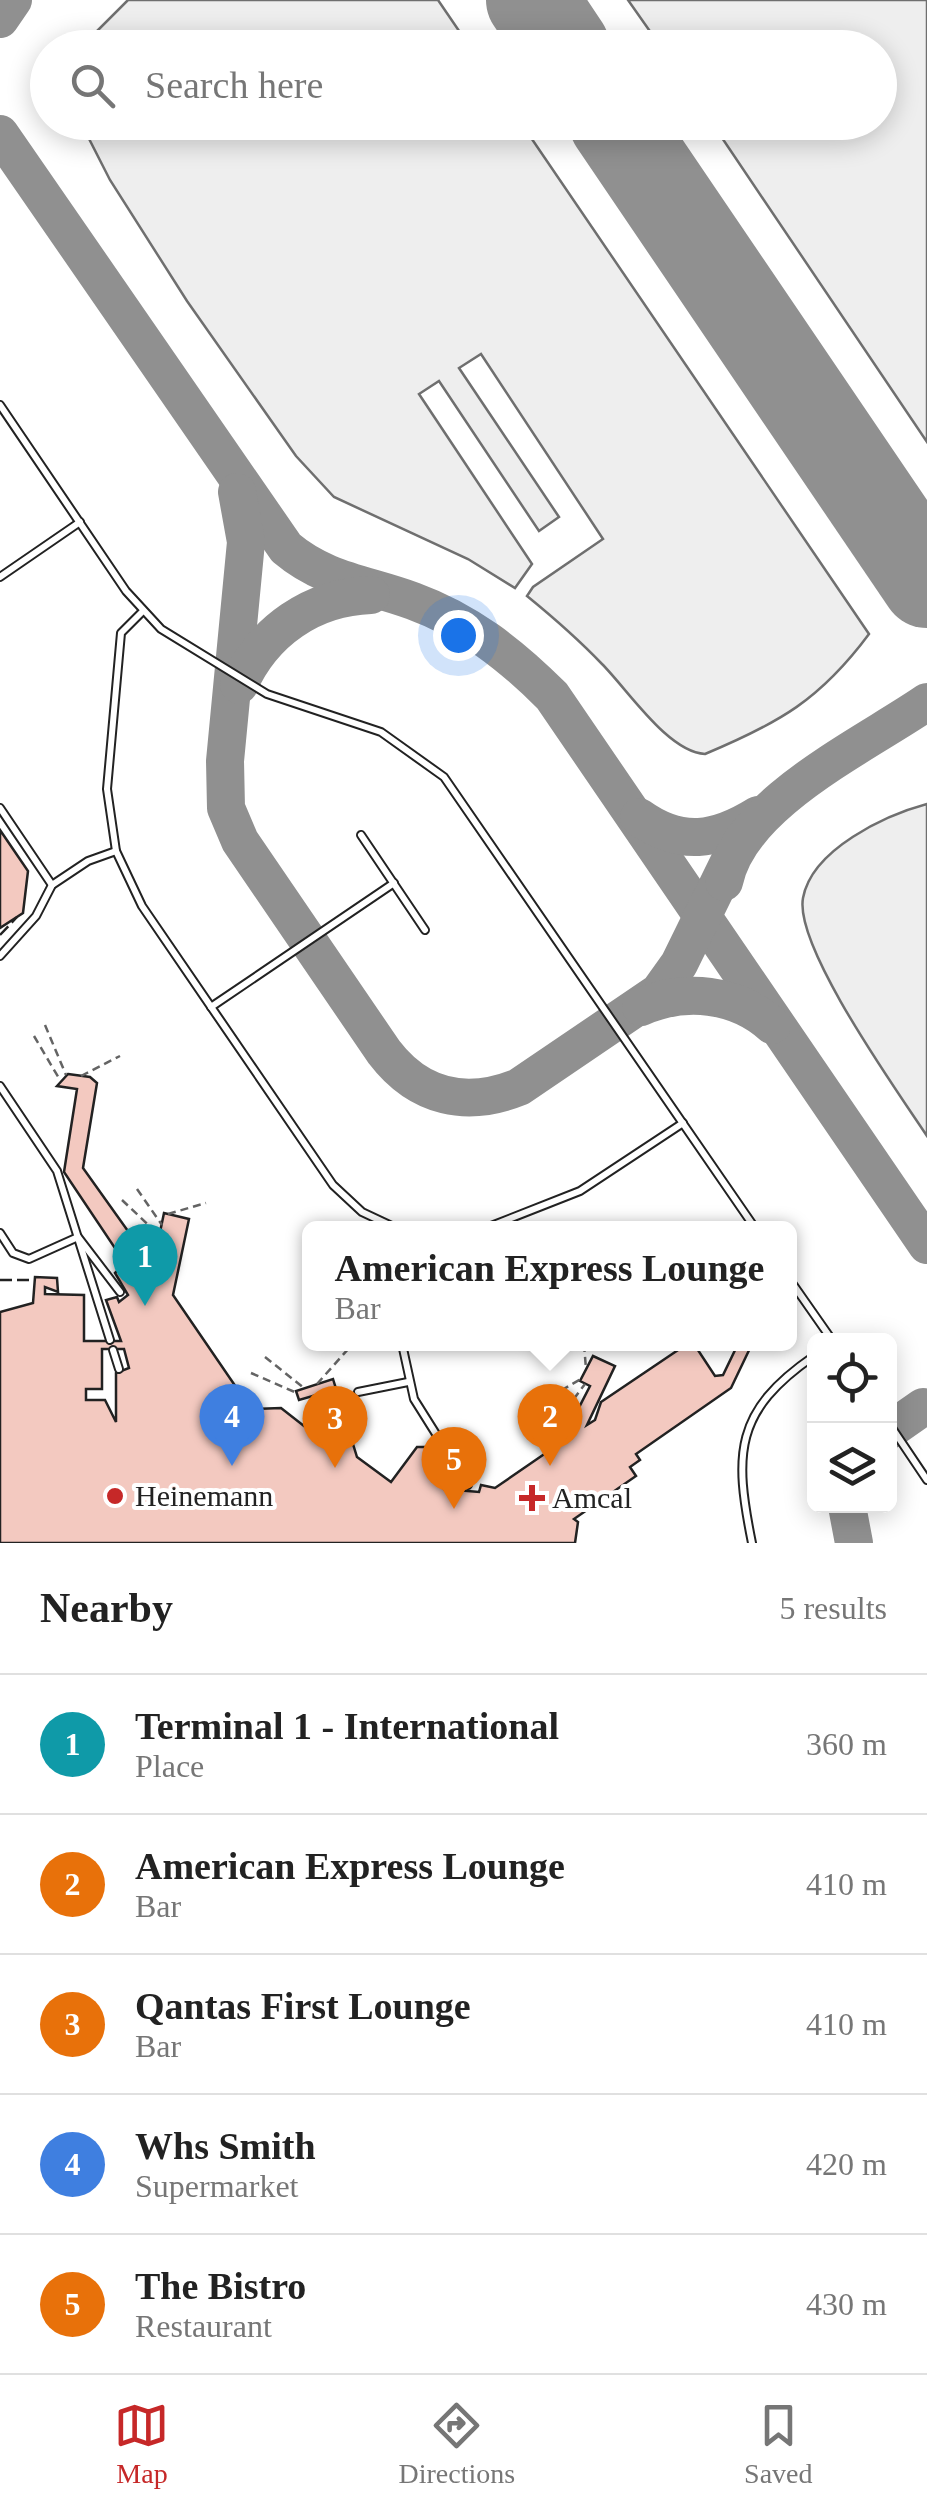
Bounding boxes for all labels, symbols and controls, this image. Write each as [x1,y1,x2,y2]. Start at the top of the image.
search box [30,30,897,140]
icon: search [65,58,120,113]
text: Search here [145,64,323,106]
your location [433,610,484,661]
popup [302,1221,797,1351]
pin: 1 [112,1224,178,1306]
text: American Express Lounge [335,1247,764,1289]
text: Bar [335,1290,381,1326]
map controls [807,1333,897,1513]
button: locate [807,1333,897,1423]
pin: 4 [200,1384,264,1466]
pin: 2 [518,1384,582,1466]
pin: 3 [302,1386,368,1468]
button: layers [807,1423,897,1513]
pin: 5 [422,1426,486,1509]
place label: Heinemann [135,1479,273,1512]
place label: Amcal [552,1481,632,1514]
marker: Heinemann [104,1485,126,1507]
marker: Amcal [521,1487,543,1509]
text: Nearby [40,1585,173,1631]
text: 5 results [779,1590,887,1626]
text: Terminal 1 - International [135,1705,559,1747]
text: 1 [65,1726,81,1762]
text: 360 m [806,1726,887,1762]
text: Place [135,1748,204,1784]
text: American Express Lounge [135,1845,565,1887]
text: 2 [65,1866,81,1902]
text: 410 m [806,1866,887,1902]
text: Bar [135,1888,181,1924]
text: Qantas First Lounge [135,1985,471,2027]
text: 3 [65,2006,81,2042]
text: 410 m [806,2006,887,2042]
text: Bar [135,2028,181,2064]
text: Whs Smith [135,2125,316,2167]
text: 4 [65,2146,81,2182]
text: 420 m [806,2146,887,2182]
text: Supermarket [135,2168,299,2204]
text: The Bistro [135,2265,306,2307]
text: 5 [65,2286,81,2322]
text: 430 m [806,2286,887,2322]
text: Restaurant [135,2308,272,2344]
tab: Map [114,2398,169,2490]
tab: Directions [398,2398,515,2490]
tab: Saved [744,2398,813,2490]

